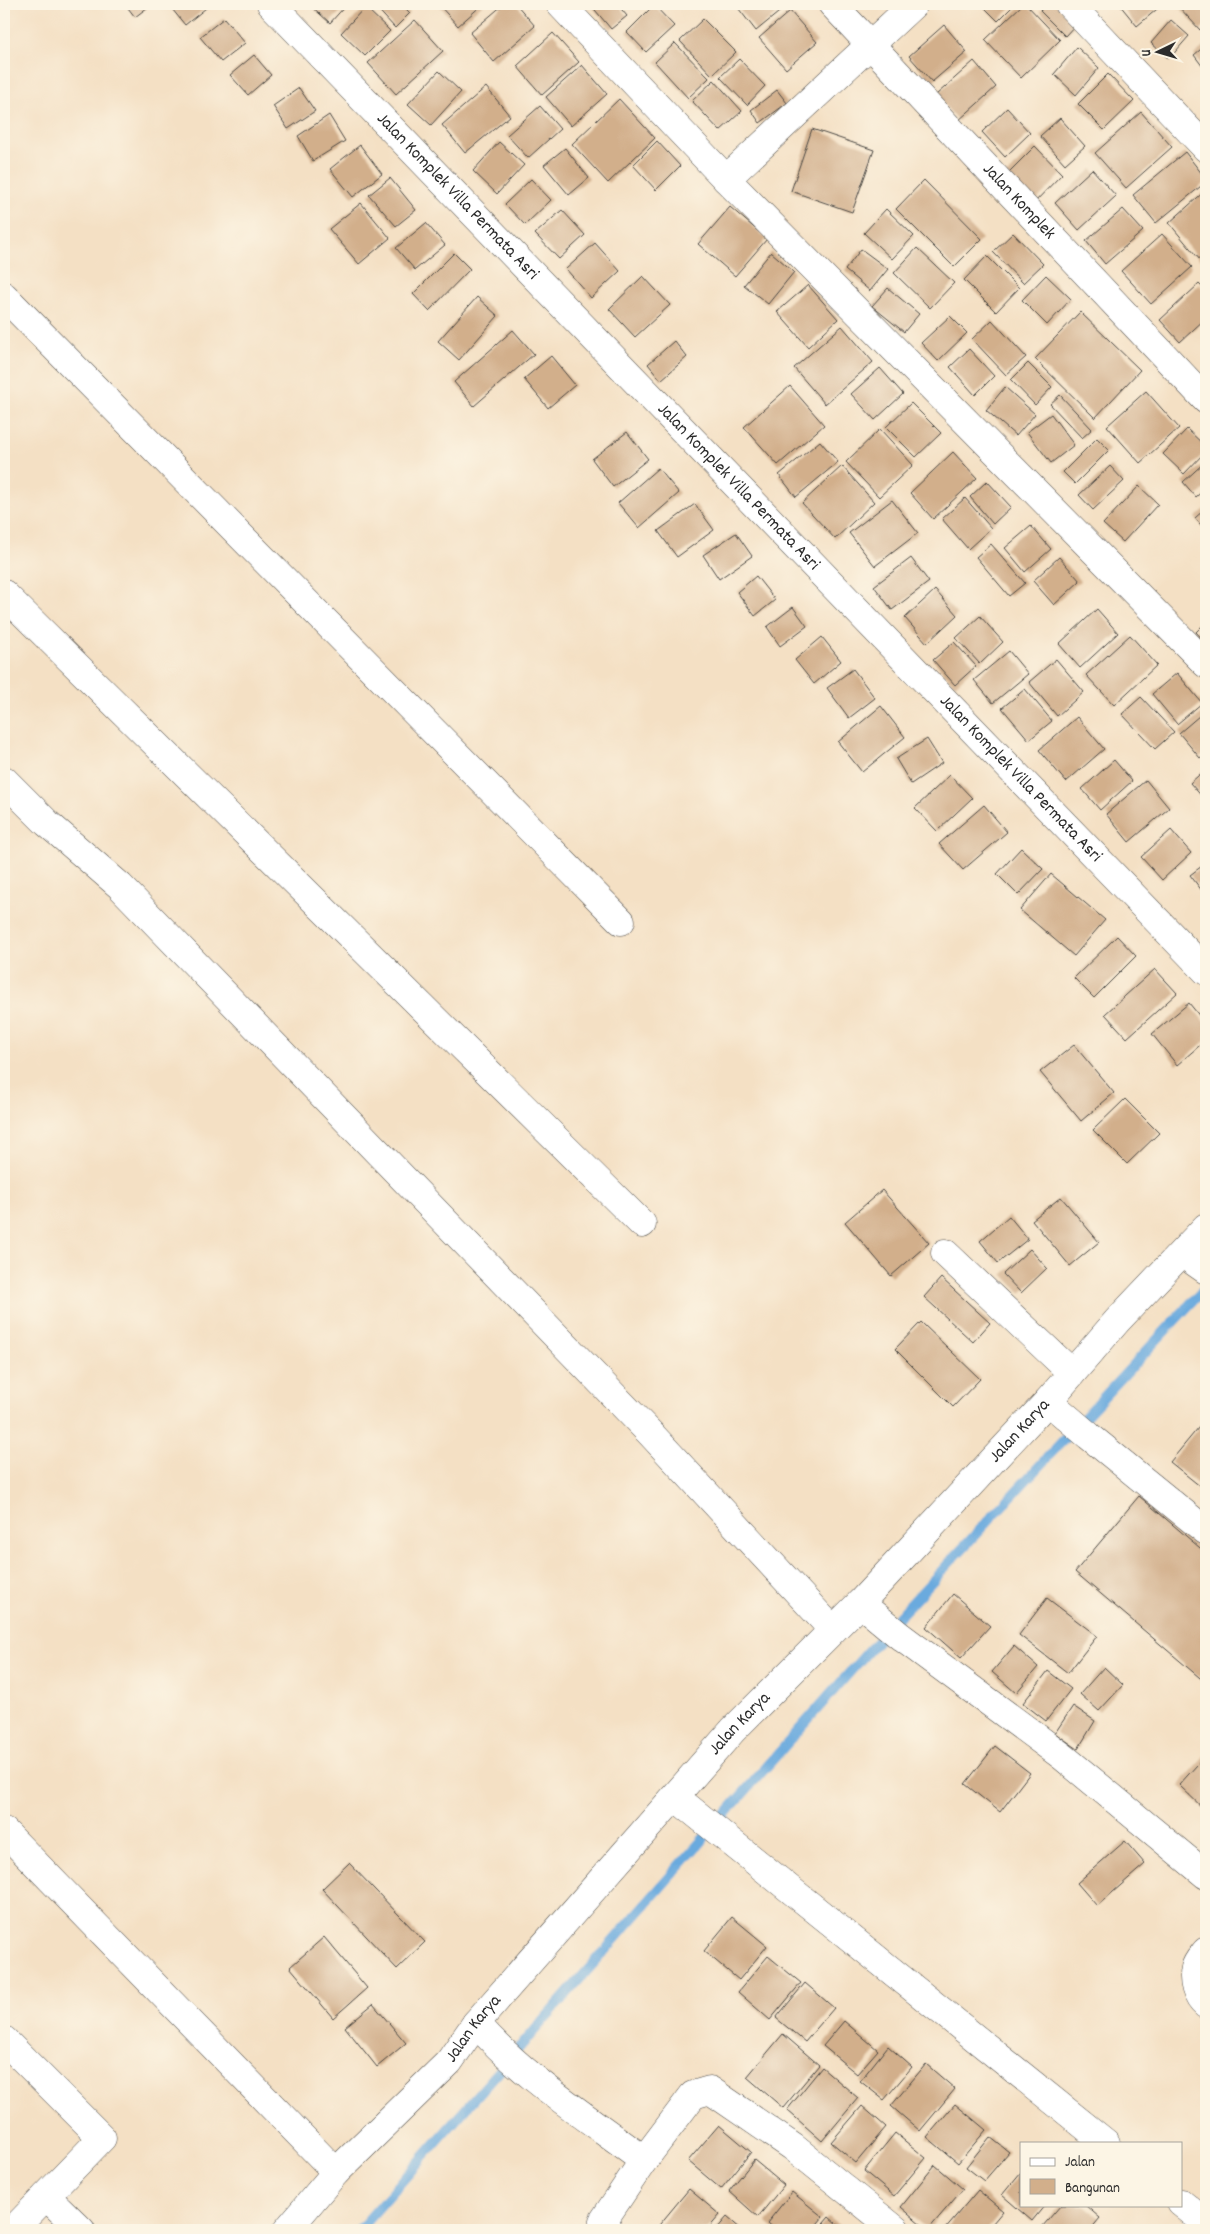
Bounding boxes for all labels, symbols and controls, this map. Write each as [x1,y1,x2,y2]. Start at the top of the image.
north arrow [1132,28,1182,78]
text: U [1137,48,1157,57]
street label: Jalan Komplek Villa Permata Asri [370,107,544,286]
street label: Jalan Komplek [976,158,1061,246]
street label: Jalan Komplek Villa Permata Asri [651,398,825,576]
street label: Jalan Komplek Villa Permata Asri [933,690,1107,868]
street label: Jalan Karya [984,1393,1056,1469]
street label: Jalan Karya [703,1686,777,1761]
street label: Jalan Karya [440,1989,508,2068]
legend [1020,2142,1182,2206]
text: Jalan [1065,2152,1095,2174]
text: Bangunan [1065,2178,1120,2200]

